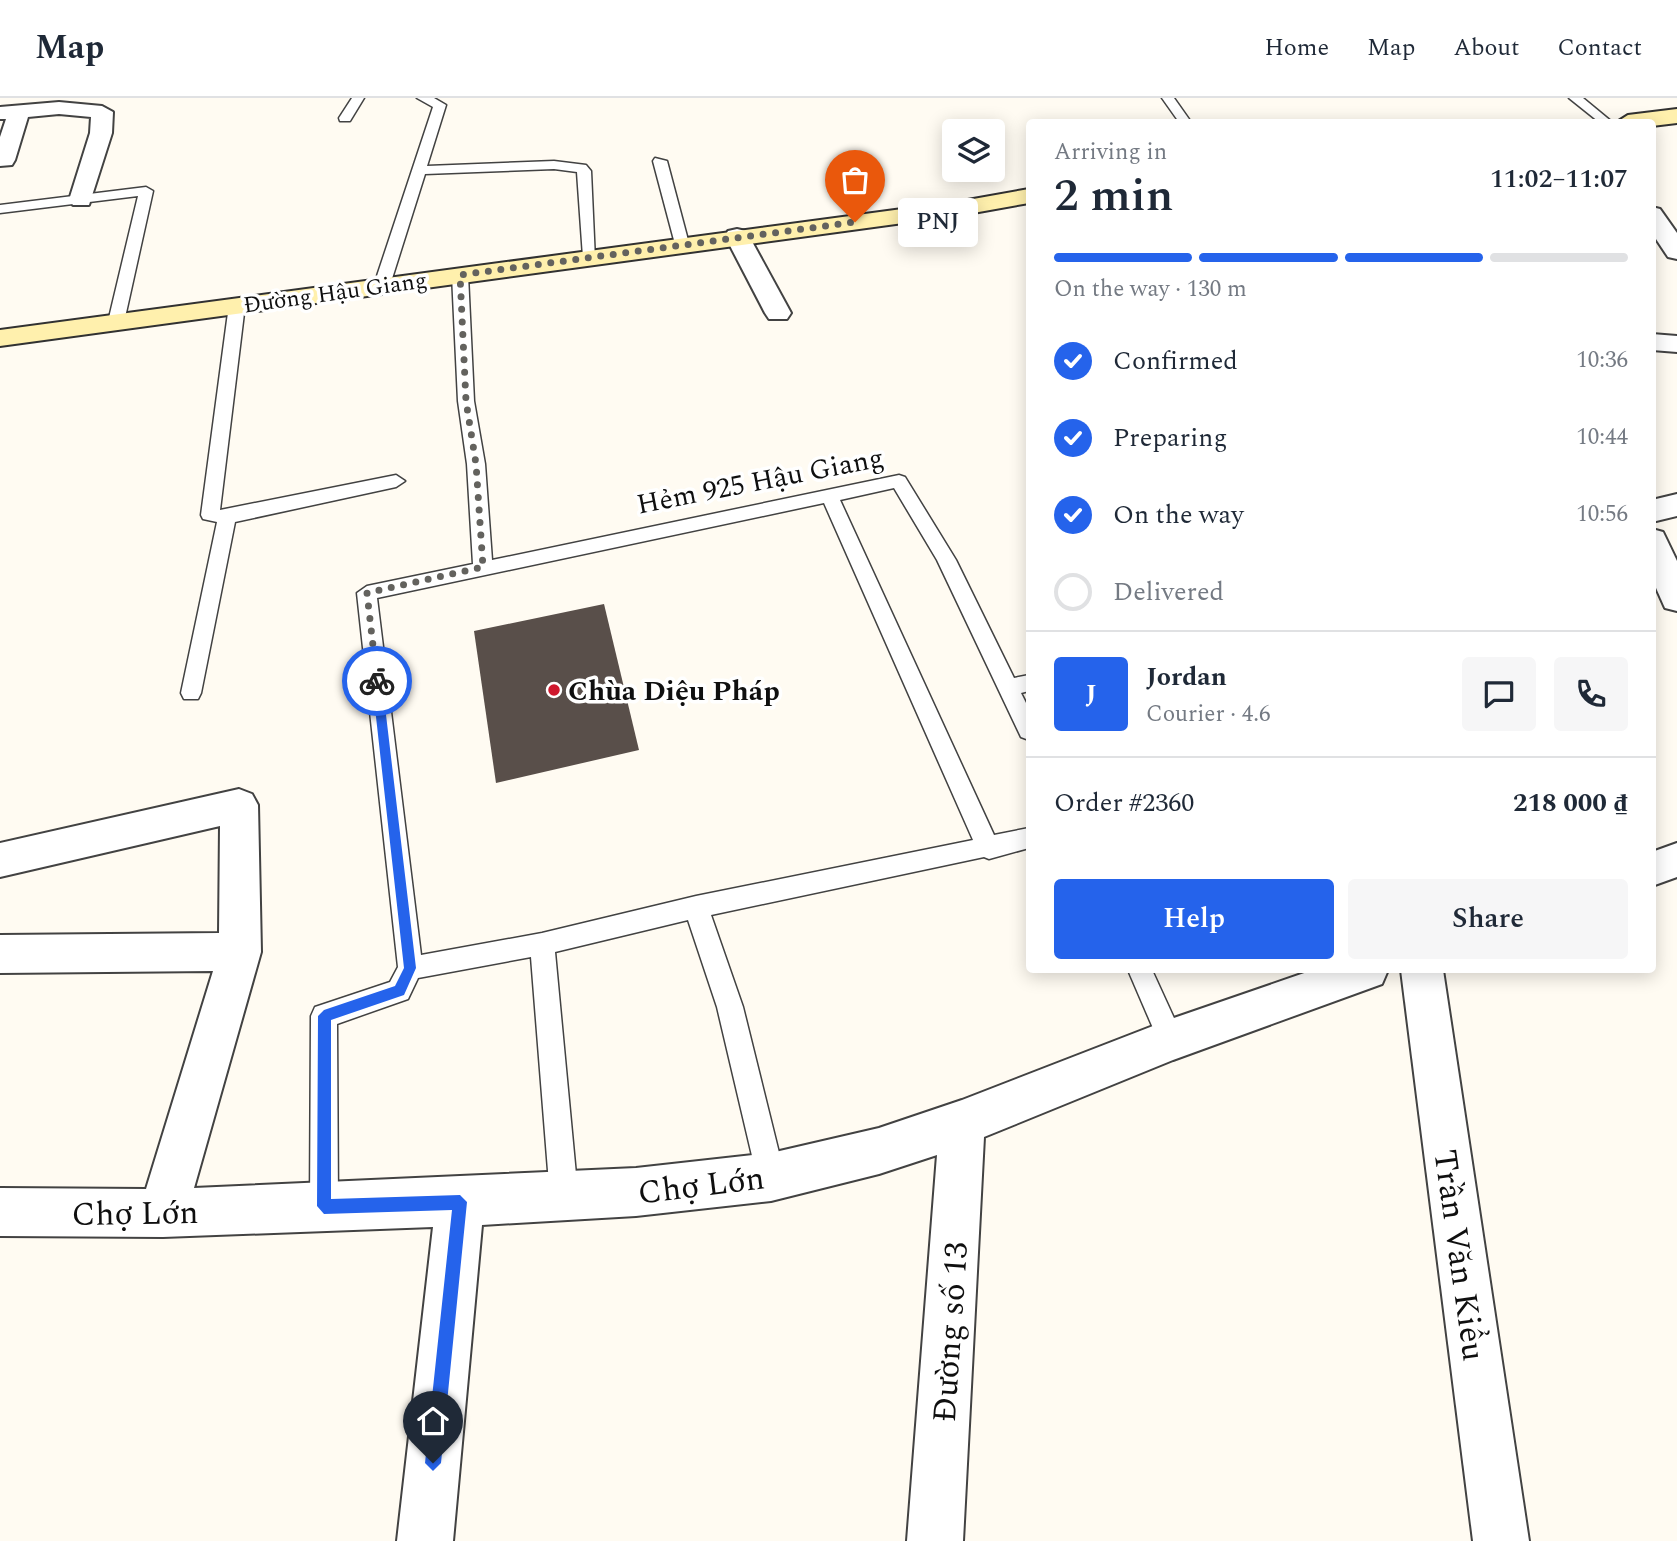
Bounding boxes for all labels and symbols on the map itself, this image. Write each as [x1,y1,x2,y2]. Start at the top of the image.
pin [825,150,885,222]
callout: PNJ [897,198,978,246]
street label: Đường Hậu Giang [241,263,429,324]
street label: Hẻm 925 Hậu Giang [633,436,887,527]
courier [342,646,412,716]
place label: Chùa Diệu Pháp [568,670,780,713]
marker: Chùa Diệu Pháp [546,682,562,698]
street label: Trần Văn Kiểu [1419,1146,1499,1364]
street label: Chợ Lớn [635,1153,767,1219]
street label: Chợ Lớn [71,1188,199,1240]
street label: Đường số 13 [920,1240,982,1424]
pin [403,1391,463,1463]

